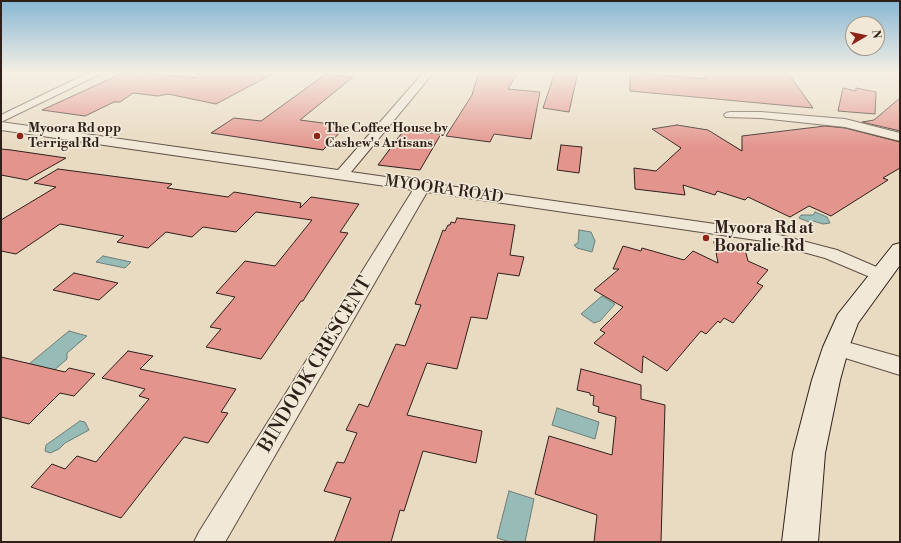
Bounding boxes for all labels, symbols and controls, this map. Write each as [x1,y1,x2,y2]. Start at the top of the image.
north arrow [845,16,885,56]
text: N [868,29,883,40]
place label: Myoora Rd opp Terrigal Rd [28,121,121,152]
place label: The Coffee House by Cashew's Artisans [325,121,448,152]
marker: Myoora Rd opp Terrigal Rd [15,131,25,141]
marker: The Coffee House by Cashew's Artisans [312,131,322,141]
street label: MYOORA ROAD [383,172,505,208]
place label: Myoora Rd at Booralie Rd [714,219,813,257]
marker: Myoora Rd at Booralie Rd [701,233,711,243]
street label: BINDOOK CRESCENT [254,273,378,457]

